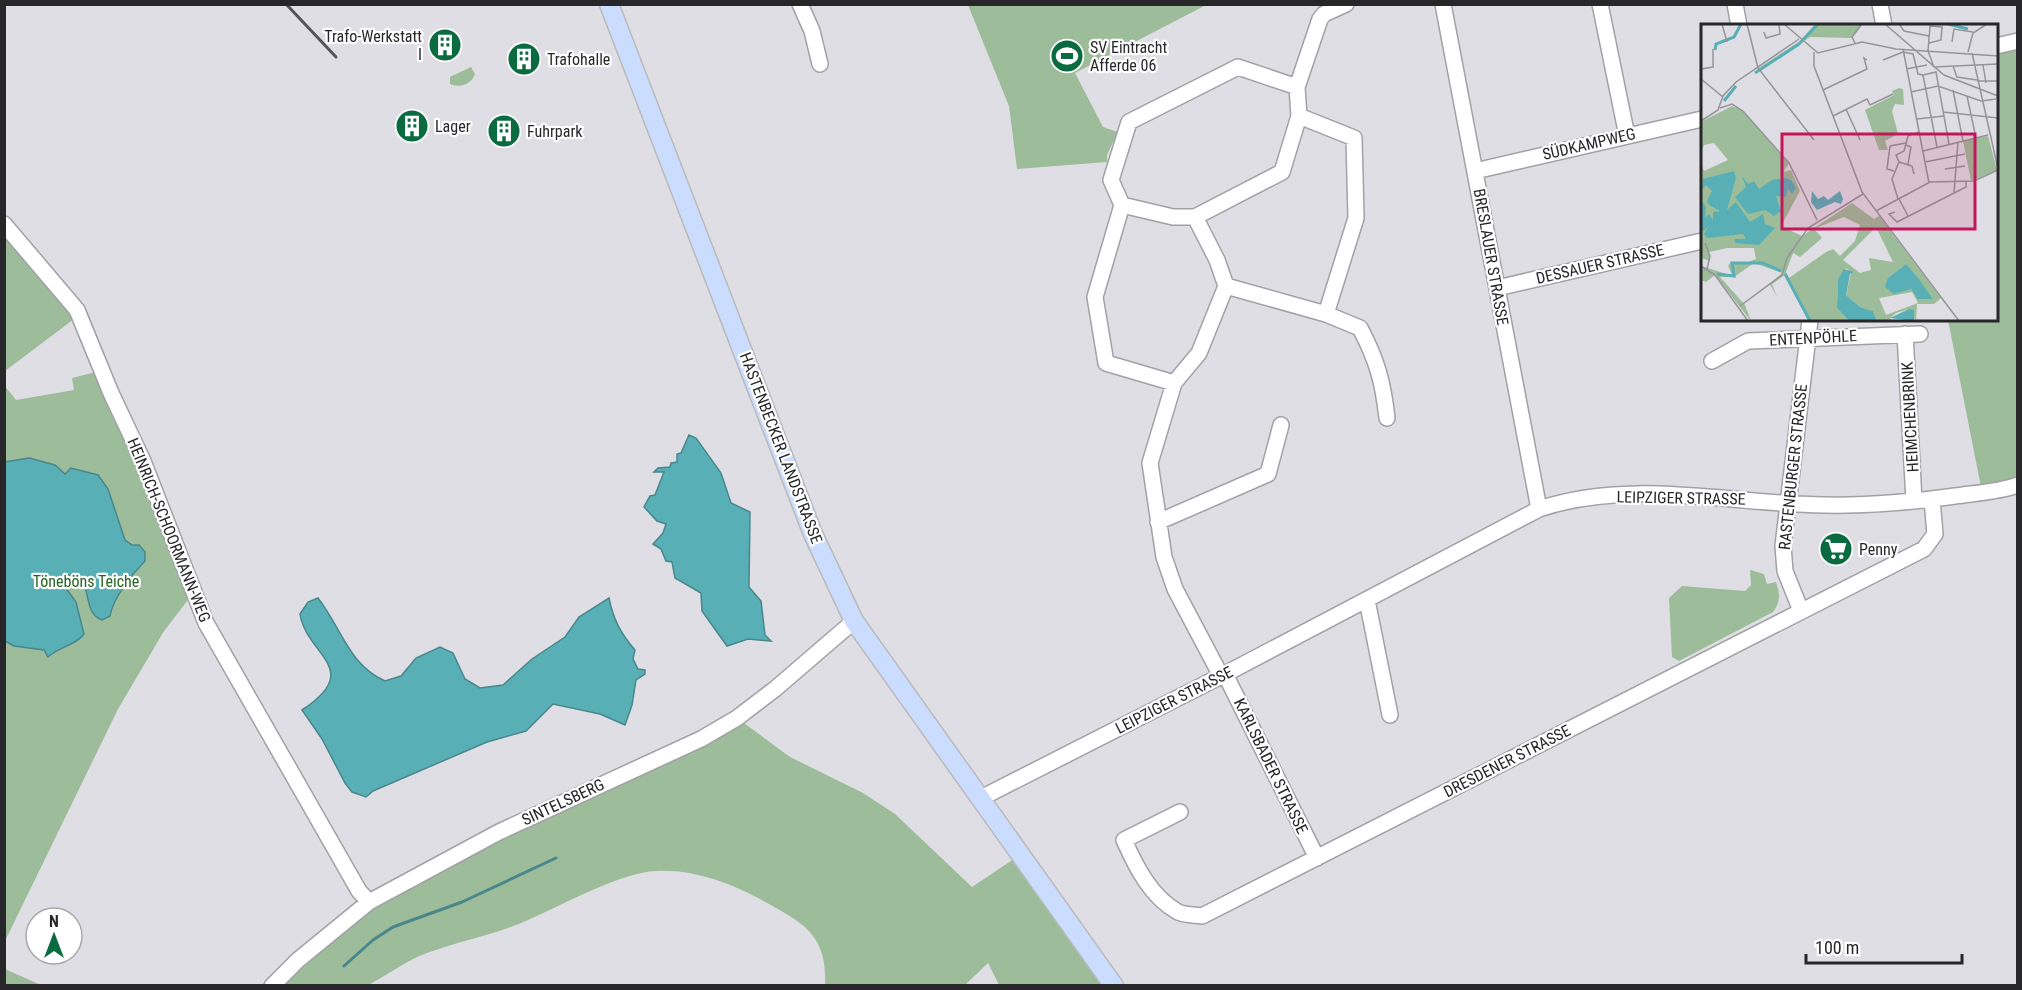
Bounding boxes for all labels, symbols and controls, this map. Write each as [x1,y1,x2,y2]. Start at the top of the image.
inset map [1701,24,1998,321]
place label: Trafo-Werkstatt I [324,27,422,64]
building icon: Trafo-Werkstatt I [427,27,463,63]
sports icon: SV Eintracht Afferde 06 [1049,38,1085,74]
place label: SV Eintracht Afferde 06 [1090,38,1167,75]
building icon: Trafohalle [506,41,542,77]
place label: Trafohalle [547,50,610,69]
building icon: Lager [394,108,430,144]
building icon: Fuhrpark [486,113,522,149]
place label: Lager [435,117,471,136]
place label: Fuhrpark [527,122,583,141]
street label: SÜDKAMPWEG [1541,124,1637,164]
street label: BRESLAUER STRASSE [1470,187,1512,327]
street label: DESSAUER STRASSE [1534,240,1666,288]
street label: ENTENPÖHLE [1769,326,1857,350]
street label: HASTENBECKER LANDSTRASSE [736,350,826,546]
street label: HEIMCHENBRINK [1898,361,1922,473]
street label: RASTENBURGER STRASSE [1775,383,1811,551]
street label: HEINRICH-SCHOORMANN-WEG [123,435,215,625]
street label: LEIPZIGER STRASSE [1616,487,1746,509]
supermarket icon: Penny [1818,531,1854,567]
place label: Penny [1859,540,1898,559]
park label: Töneböns Teiche [33,572,139,591]
street label: LEIPZIGER STRASSE [1112,662,1236,738]
street label: KARLSBADER STRASSE [1230,695,1312,837]
street label: DRESDENER STRASSE [1440,721,1574,801]
street label: SINTELSBERG [519,775,607,829]
north arrow [24,906,84,966]
text: N [49,912,59,931]
scale bar [1806,927,1962,965]
text: 100 m [1815,937,1859,958]

